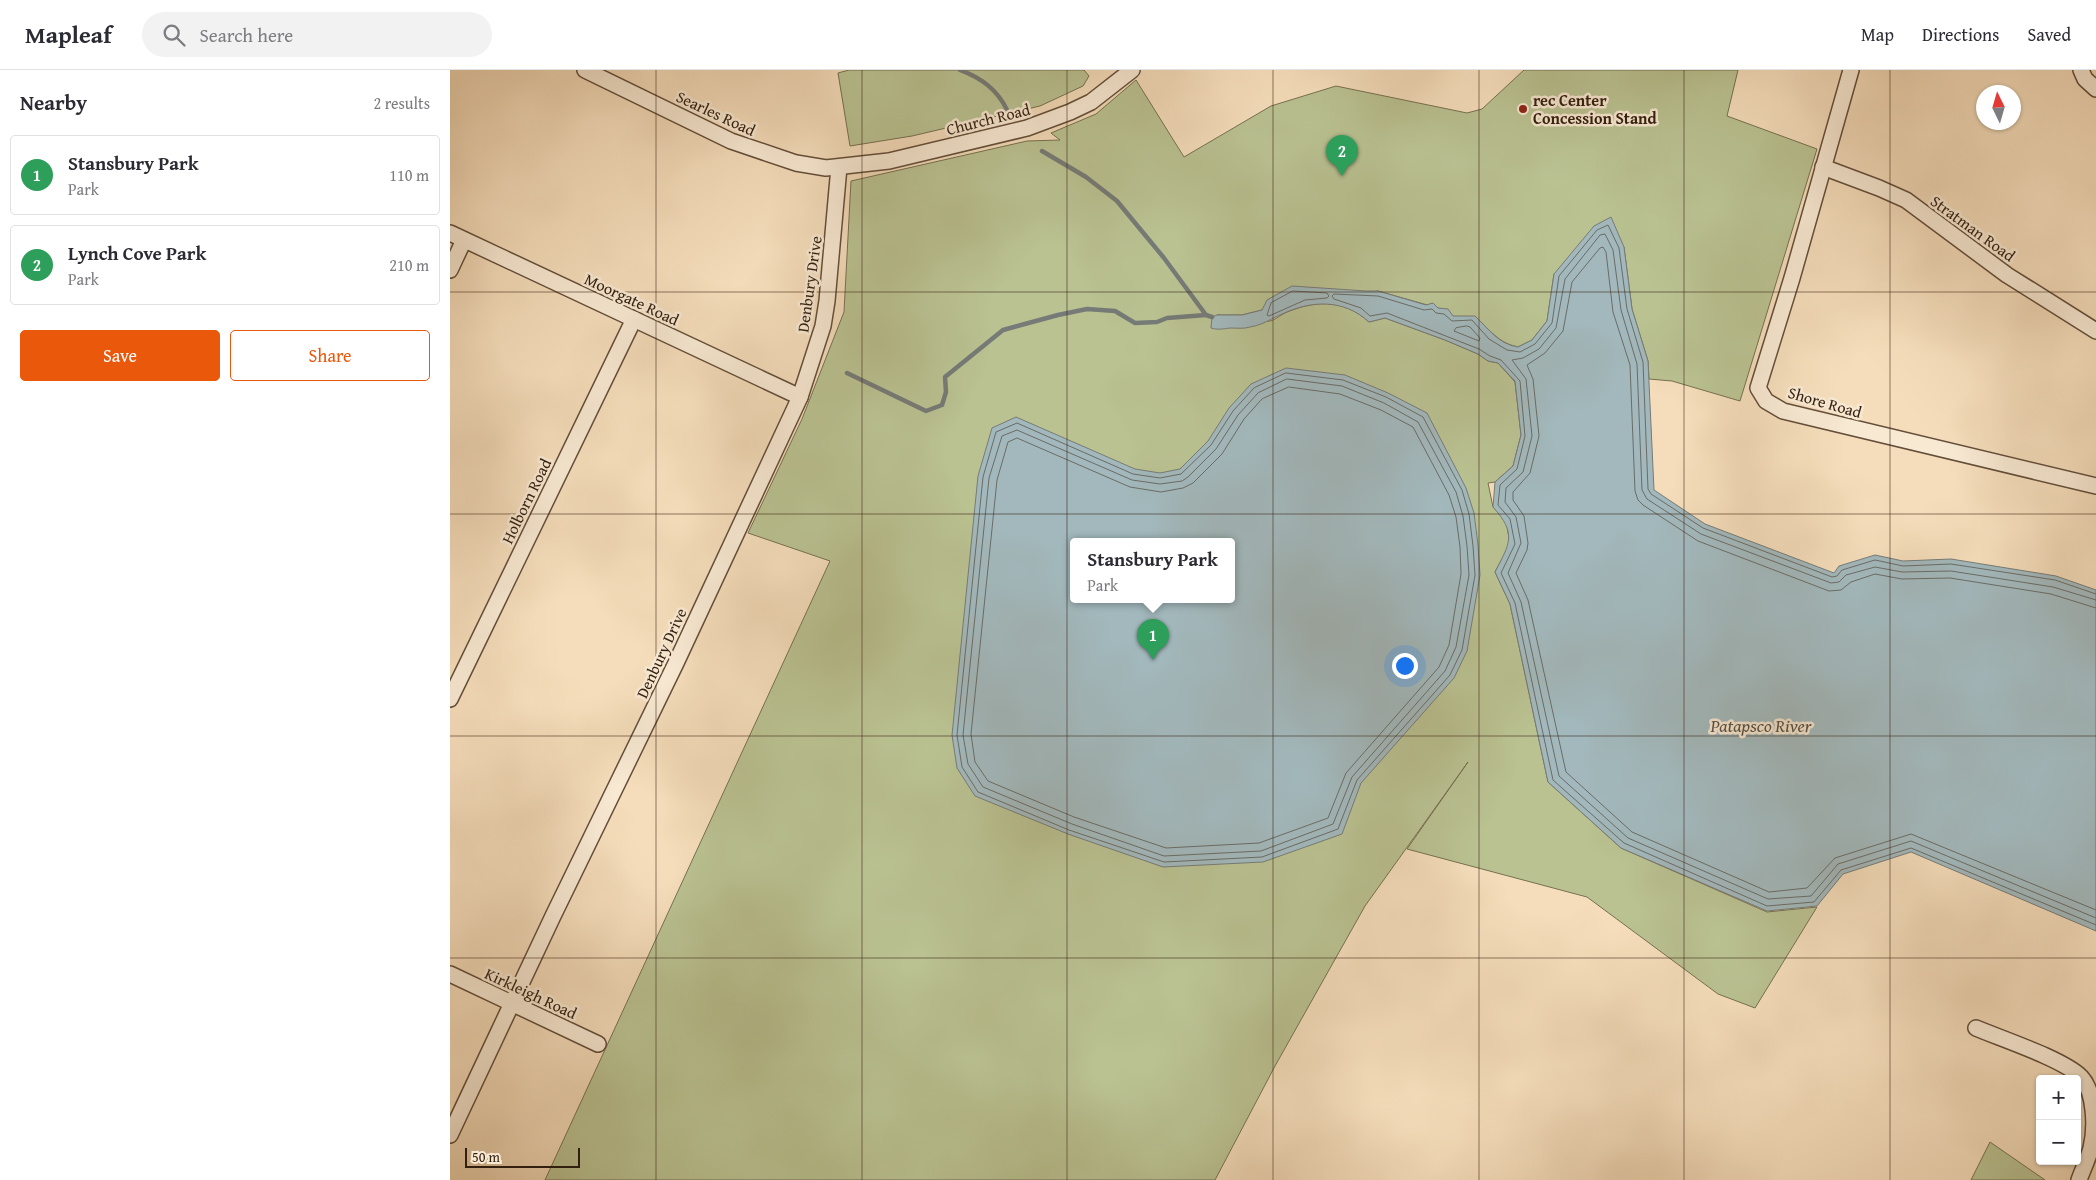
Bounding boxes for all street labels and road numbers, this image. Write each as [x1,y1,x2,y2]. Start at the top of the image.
street label: Searles Road [672,84,760,142]
street label: Church Road [944,97,1033,141]
street label: Stratman Road [1926,189,2021,267]
street label: Denbury Drive [790,234,828,334]
street label: Moorgate Road [581,267,684,332]
street label: Shore Road [1785,380,1865,424]
street label: Holborn Road [495,454,557,548]
street label: Denbury Drive [630,604,692,702]
street label: Kirkleigh Road [481,961,581,1025]

